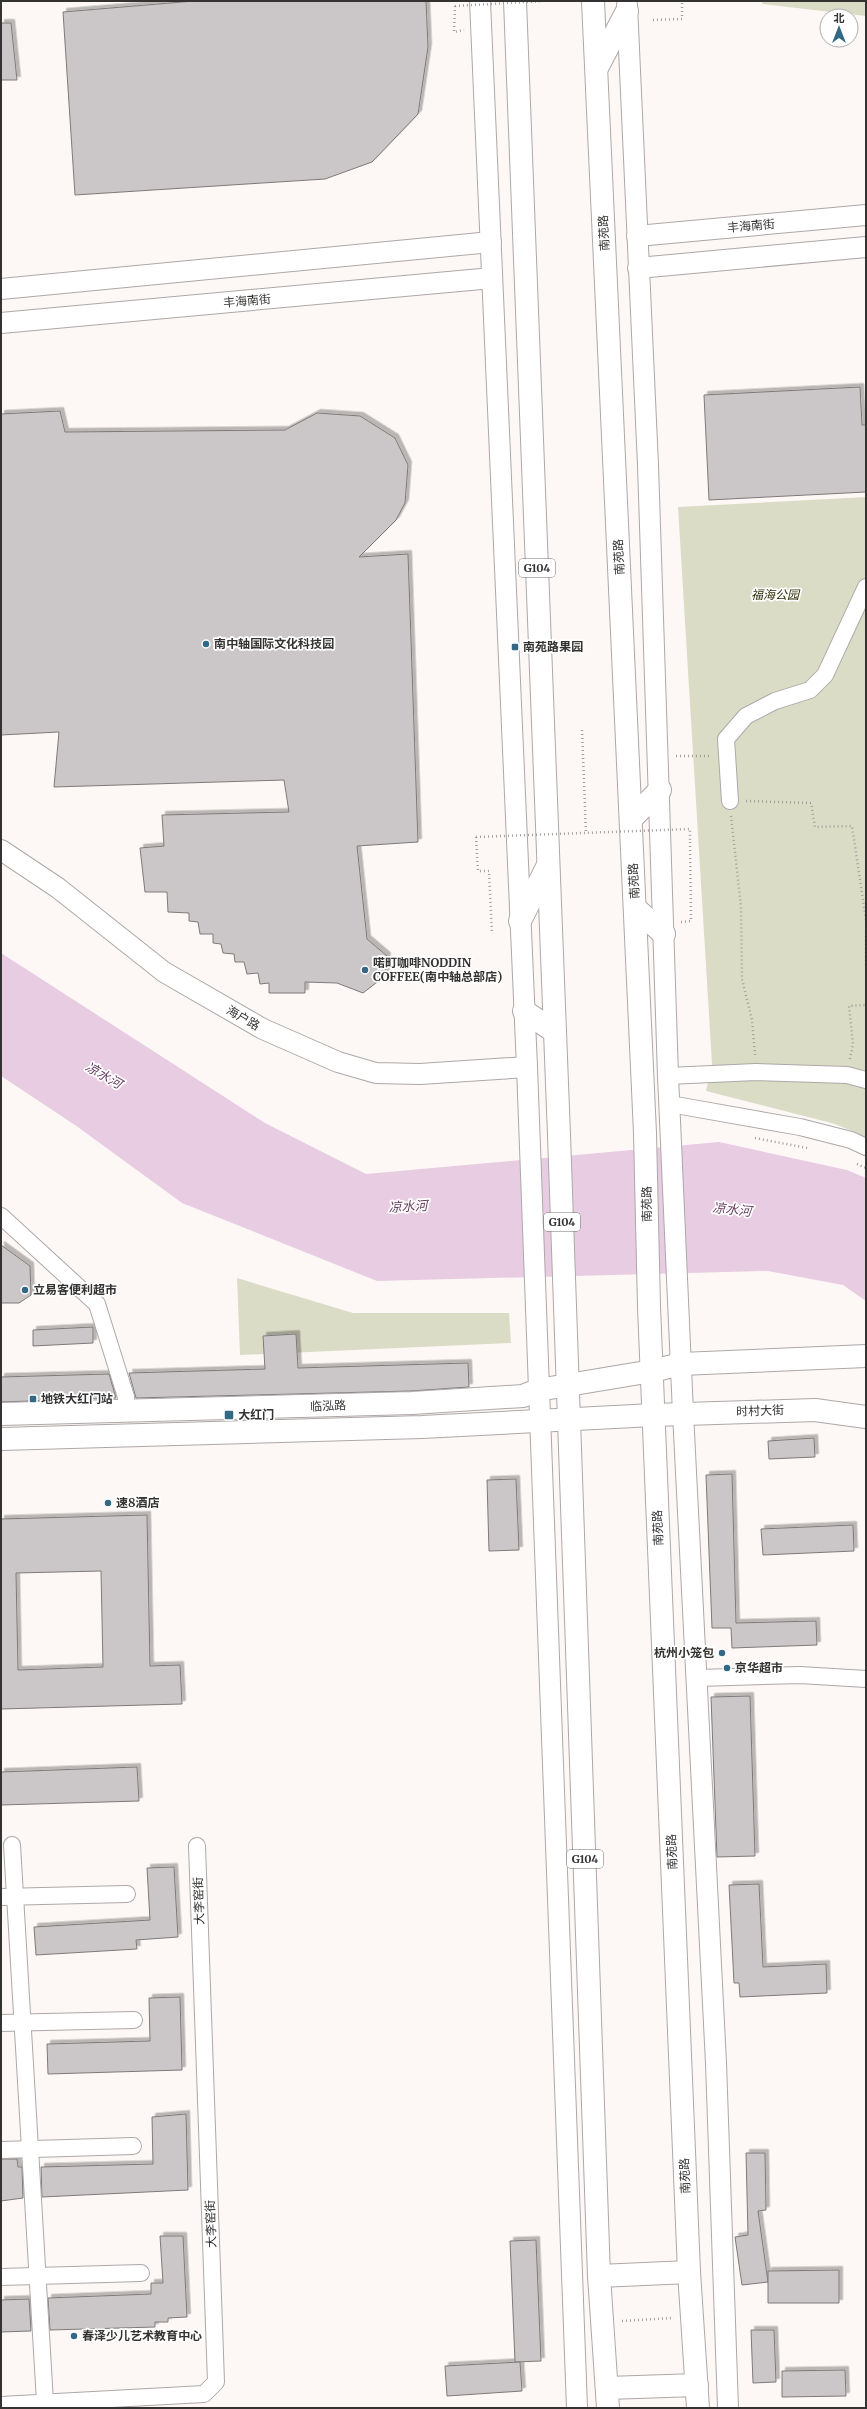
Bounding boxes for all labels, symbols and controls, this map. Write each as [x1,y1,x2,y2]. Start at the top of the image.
north arrow [819,8,859,48]
text: 北 [834,11,845,25]
street label: 南苑路 [595,215,612,251]
street label: 丰海南街 [726,216,776,235]
street label: 丰海南街 [222,291,272,310]
street label: 南苑路 [610,539,627,575]
road number: G104 [519,559,555,577]
park label: 福海公园 [751,587,801,602]
place label: 南中轴国际文化科技园 [214,636,334,651]
marker: 南中轴国际文化科技园 [201,639,211,649]
place label: 南苑路果园 [523,639,583,654]
marker: 南苑路果园 [510,642,520,652]
street label: 南苑路 [625,863,642,899]
place label: 喏町咖啡NODDIN COFFEE(南中轴总部店) [373,955,502,984]
marker: 喏町咖啡NODDIN COFFEE(南中轴总部店) [360,965,370,975]
street label: 海户路 [224,1002,263,1033]
water label: 凉水河 [83,1058,127,1094]
street label: 南苑路 [639,1186,654,1222]
water label: 凉水河 [388,1197,431,1216]
water label: 凉水河 [712,1199,755,1220]
road number: G104 [544,1213,580,1231]
place label: 立易客便利超市 [33,1282,117,1297]
marker: 立易客便利超市 [20,1285,30,1295]
place label: 地铁大红门站 [41,1391,113,1406]
marker: 地铁大红门站 [28,1394,38,1404]
street label: 临泓路 [310,1397,346,1414]
street label: 时村大街 [736,1402,784,1419]
place label: 大红门 [238,1407,274,1422]
marker: 大红门 [223,1409,235,1421]
place label: 速8酒店 [116,1495,159,1510]
marker: 速8酒店 [103,1498,113,1508]
street label: 南苑路 [649,1510,666,1546]
place label: 杭州小笼包 [654,1645,714,1660]
marker: 杭州小笼包 [717,1648,727,1658]
place label: 京华超市 [735,1660,783,1675]
marker: 京华超市 [722,1663,732,1673]
street label: 南苑路 [663,1834,680,1870]
road number: G104 [567,1850,603,1868]
street label: 大李窑街 [190,1877,207,1925]
street label: 南苑路 [676,2158,693,2194]
street label: 大李窑街 [202,2200,219,2248]
place label: 春泽少儿艺术教育中心 [82,2328,202,2343]
marker: 春泽少儿艺术教育中心 [69,2331,79,2341]

